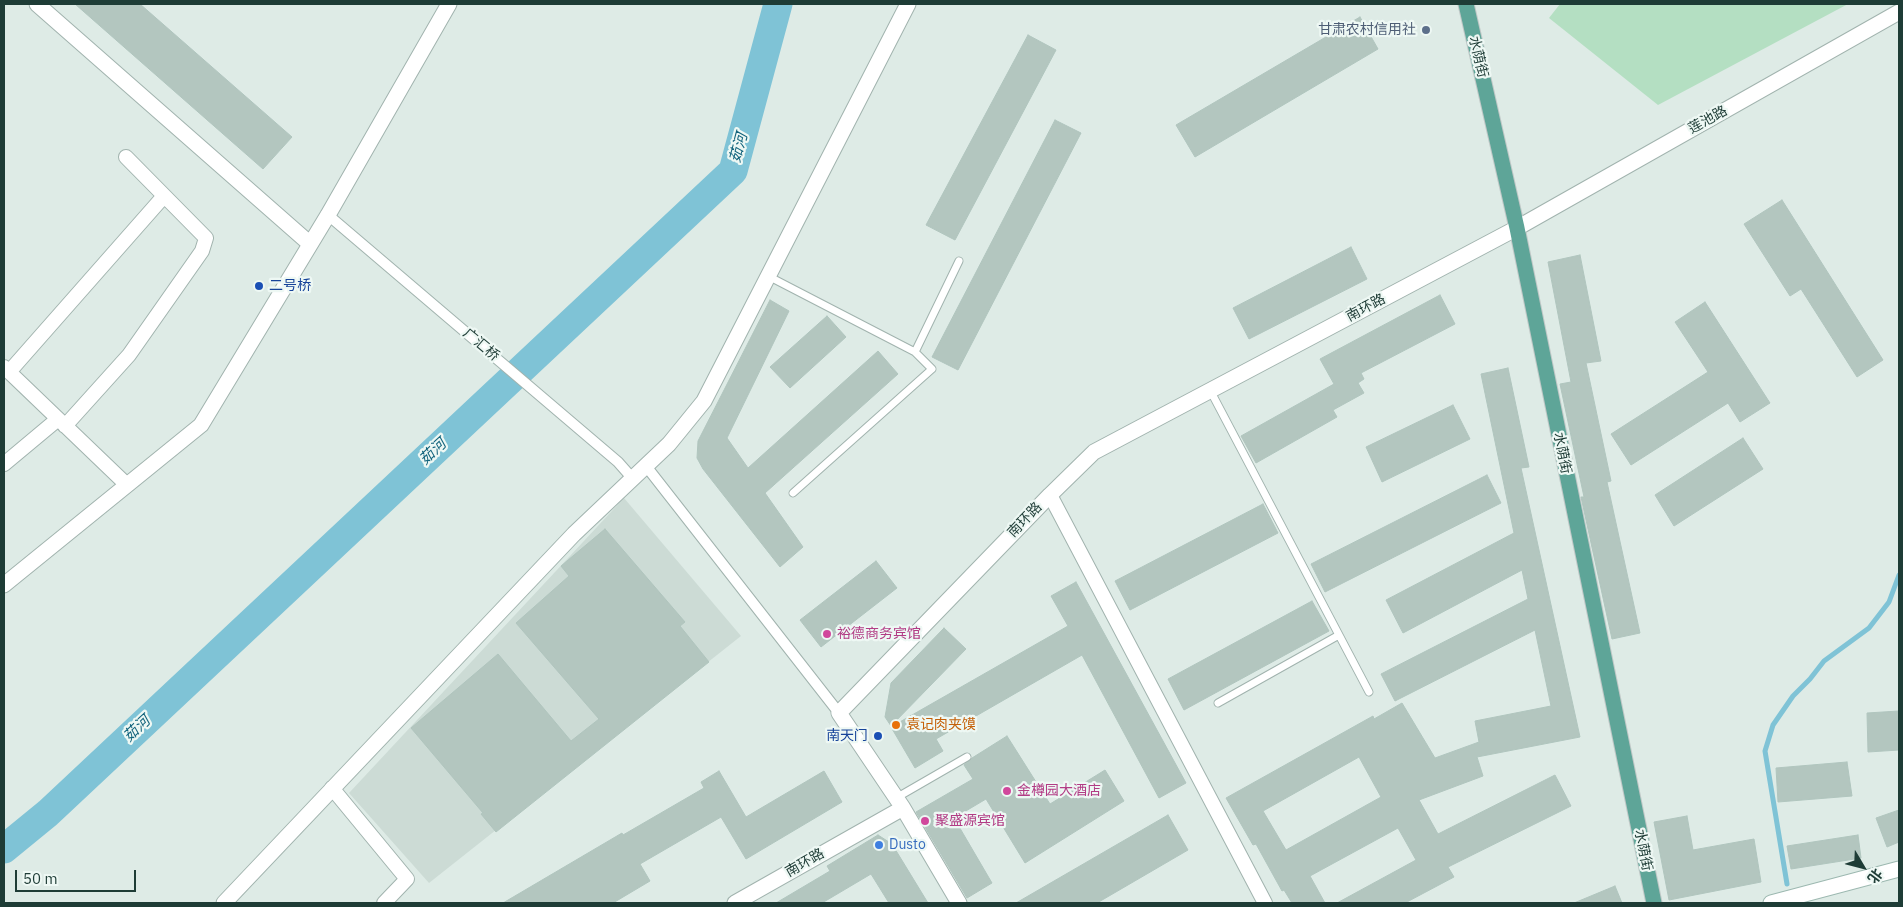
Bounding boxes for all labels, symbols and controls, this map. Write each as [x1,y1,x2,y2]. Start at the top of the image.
place label: 甘肃农村信用社 [1318,22,1416,38]
marker: 甘肃农村信用社 [1420,24,1432,36]
street label: 水荫街 [1465,35,1491,79]
street label: 莲池路 [1686,102,1730,138]
water label: 茹河 [726,131,752,165]
place label: 二号桥 [269,278,311,294]
marker: 二号桥 [253,280,265,292]
street label: 南环路 [1344,291,1388,325]
street label: 广汇桥 [460,325,502,365]
street label: 水荫街 [1550,431,1574,475]
water label: 茹河 [416,435,450,469]
street label: 南环路 [1004,499,1046,541]
place label: 裕德商务宾馆 [837,626,921,642]
marker: 裕德商务宾馆 [821,628,833,640]
water label: 茹河 [120,712,154,746]
place label: 袁记肉夹馍 [906,717,976,733]
marker: 袁记肉夹馍 [890,719,902,731]
place label: 南天门 [826,728,868,744]
marker: 南天门 [872,730,884,742]
place label: 金樽园大酒店 [1017,783,1101,799]
marker: 金樽园大酒店 [1001,785,1013,797]
place label: 聚盛源宾馆 [935,813,1005,829]
marker: 聚盛源宾馆 [919,815,931,827]
street label: 水荫街 [1631,828,1655,872]
place label: Dusto [889,837,926,853]
marker: Dusto [873,839,885,851]
north arrow [1838,842,1888,892]
street label: 南环路 [783,845,827,881]
scale bar [18,860,139,892]
text: 北 [1864,865,1886,887]
text: 50 m [23,869,58,888]

